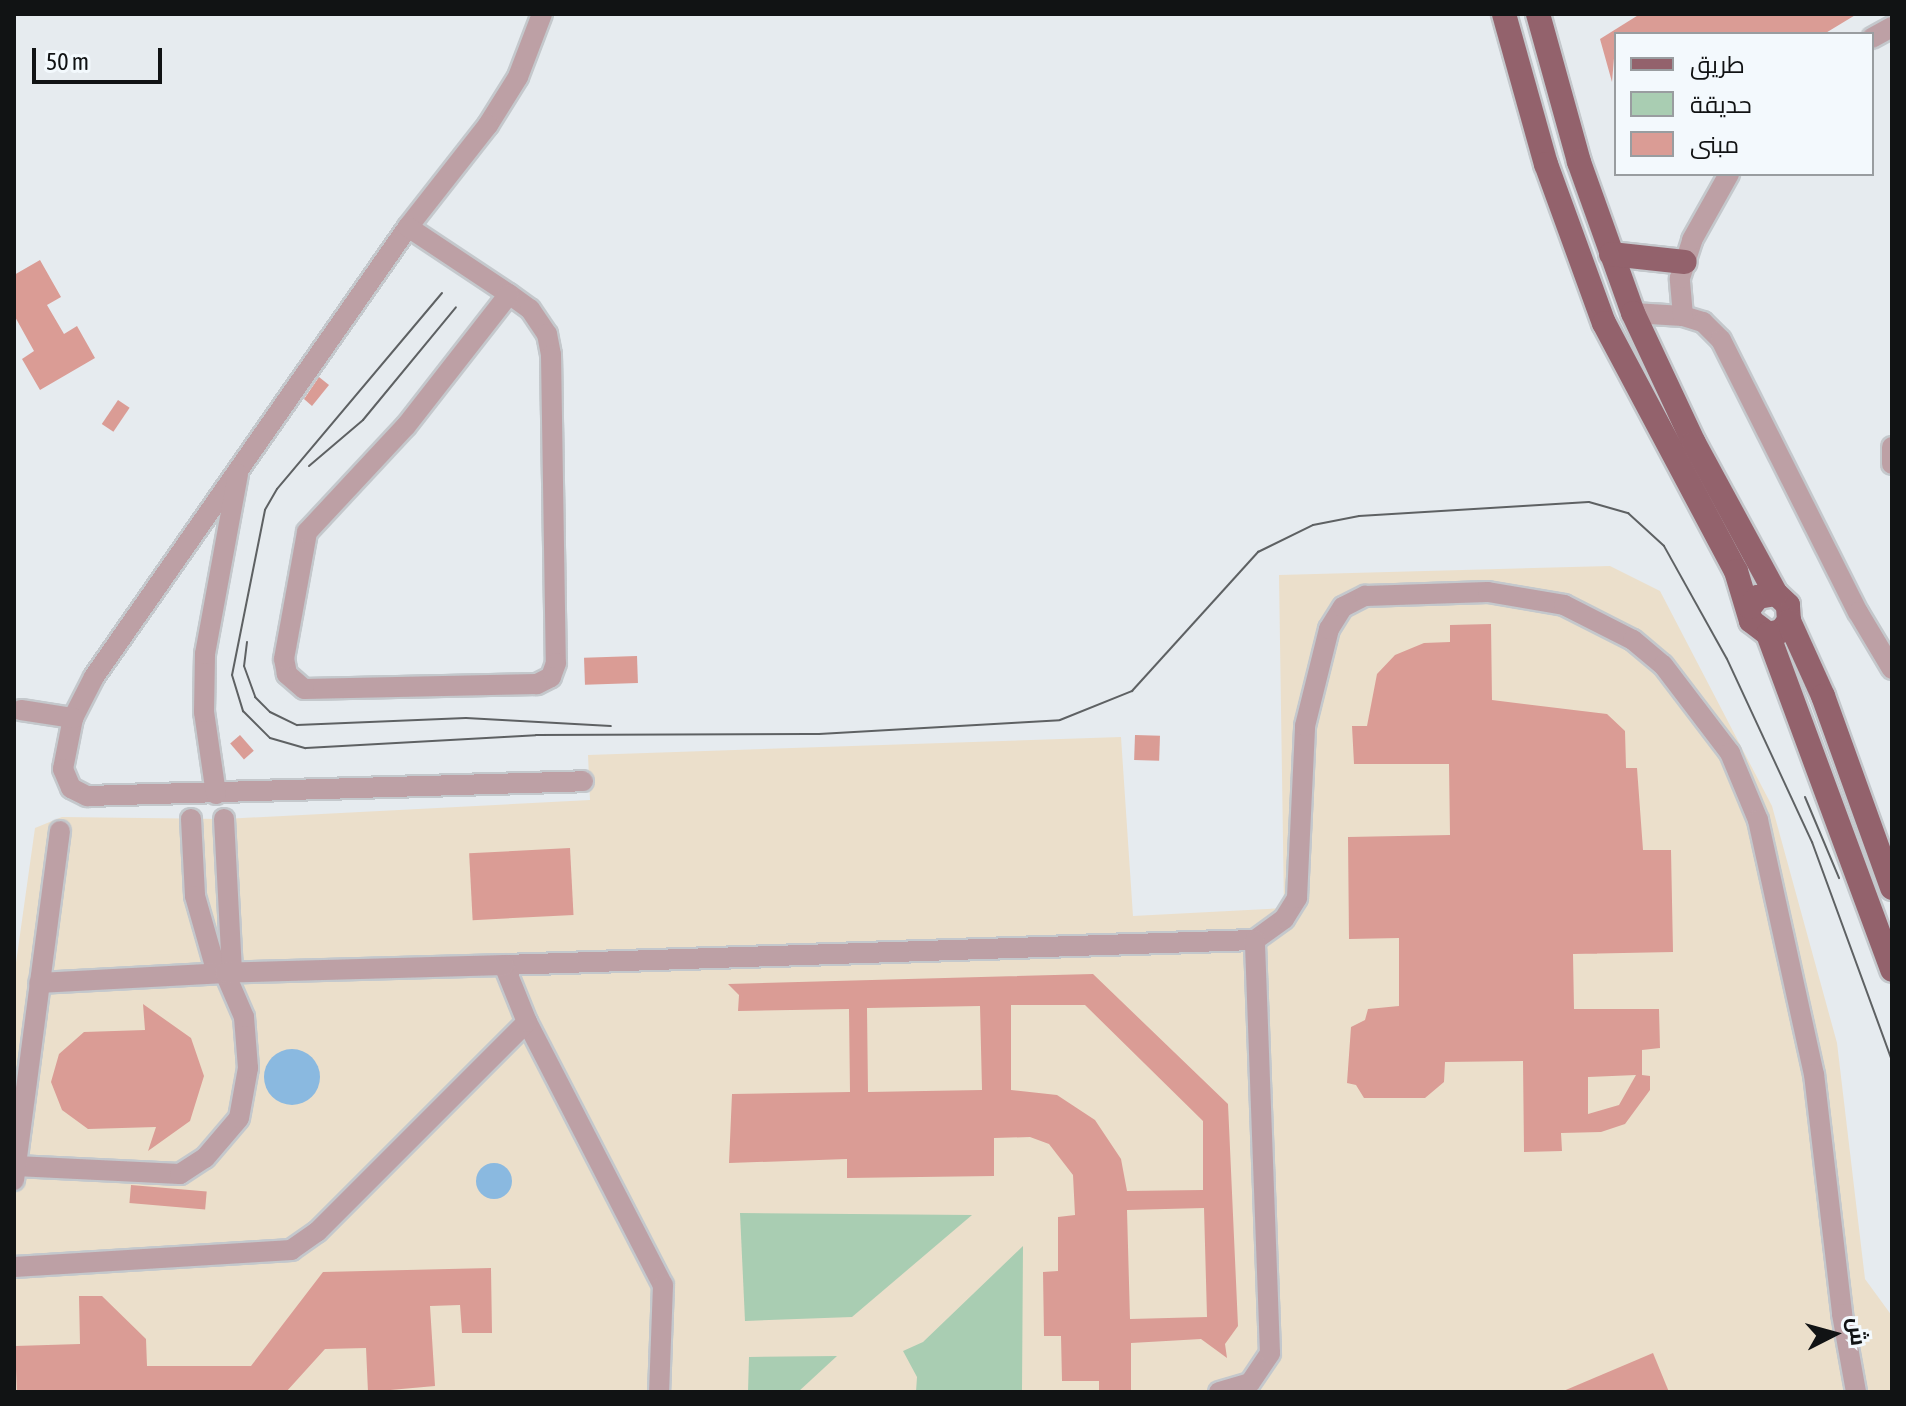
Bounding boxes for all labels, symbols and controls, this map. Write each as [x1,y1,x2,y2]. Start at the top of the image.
scale bar [36,32,166,82]
legend [1614,32,1874,176]
text: 50 m [46,48,89,75]
text: طريق [1690,51,1745,78]
text: حديقة [1690,91,1752,118]
text: مبنى [1690,131,1739,158]
north arrow [1794,1294,1874,1374]
text: ش [1843,1316,1872,1347]

